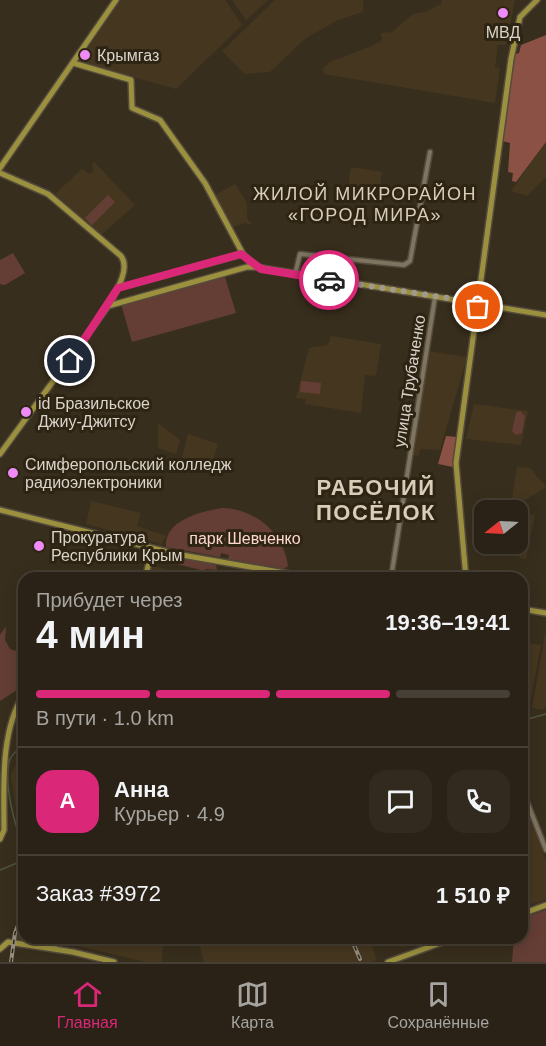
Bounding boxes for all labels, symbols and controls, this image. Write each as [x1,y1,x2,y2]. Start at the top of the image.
marker: МВД [496,6,510,20]
place label: МВД [486,24,520,41]
place label: Крымгаз [97,47,159,64]
marker: Крымгаз [78,48,92,62]
district label: ЖИЛОЙ МИКРОРАЙОН «ГОРОД МИРА» [253,183,477,225]
courier [299,250,359,310]
icon: car [313,264,346,297]
pin [452,281,503,332]
icon: bag [461,290,494,323]
street label: улица Трубаченко [391,314,428,448]
pin [44,335,95,386]
icon: home [53,344,86,377]
place label: id Бразильское Джиу-Джитсу [38,395,150,430]
marker: id Бразильское Джиу-Джитсу [19,405,33,419]
place label: Симферопольский колледж радиоэлектроники [25,456,232,491]
marker: Симферопольский колледж радиоэлектроники [6,466,20,480]
district label: РАБОЧИЙ ПОСЁЛОК [316,475,436,525]
north arrow [474,500,528,554]
map controls [474,500,528,554]
place label: Прокуратура Республики Крым [51,529,183,564]
park label: парк Шевченко [189,530,301,547]
marker: Прокуратура Республики Крым [32,539,46,553]
text: Прибудет через [36,589,182,611]
text: 19:36–19:41 [385,610,510,635]
text: 4 мин [36,613,145,656]
text: В пути · 1.0 km [36,707,174,729]
button: chat [369,770,432,833]
button: phone [447,770,510,833]
text: Анна [114,777,169,802]
text: А [60,788,75,813]
text: Курьер · 4.9 [114,803,225,825]
text: Заказ #3972 [36,881,161,906]
text: 1 510 ₽ [436,883,510,908]
tab: Главная [57,978,118,1032]
tab: Карта [231,978,274,1032]
tab: Сохранённые [387,978,489,1032]

